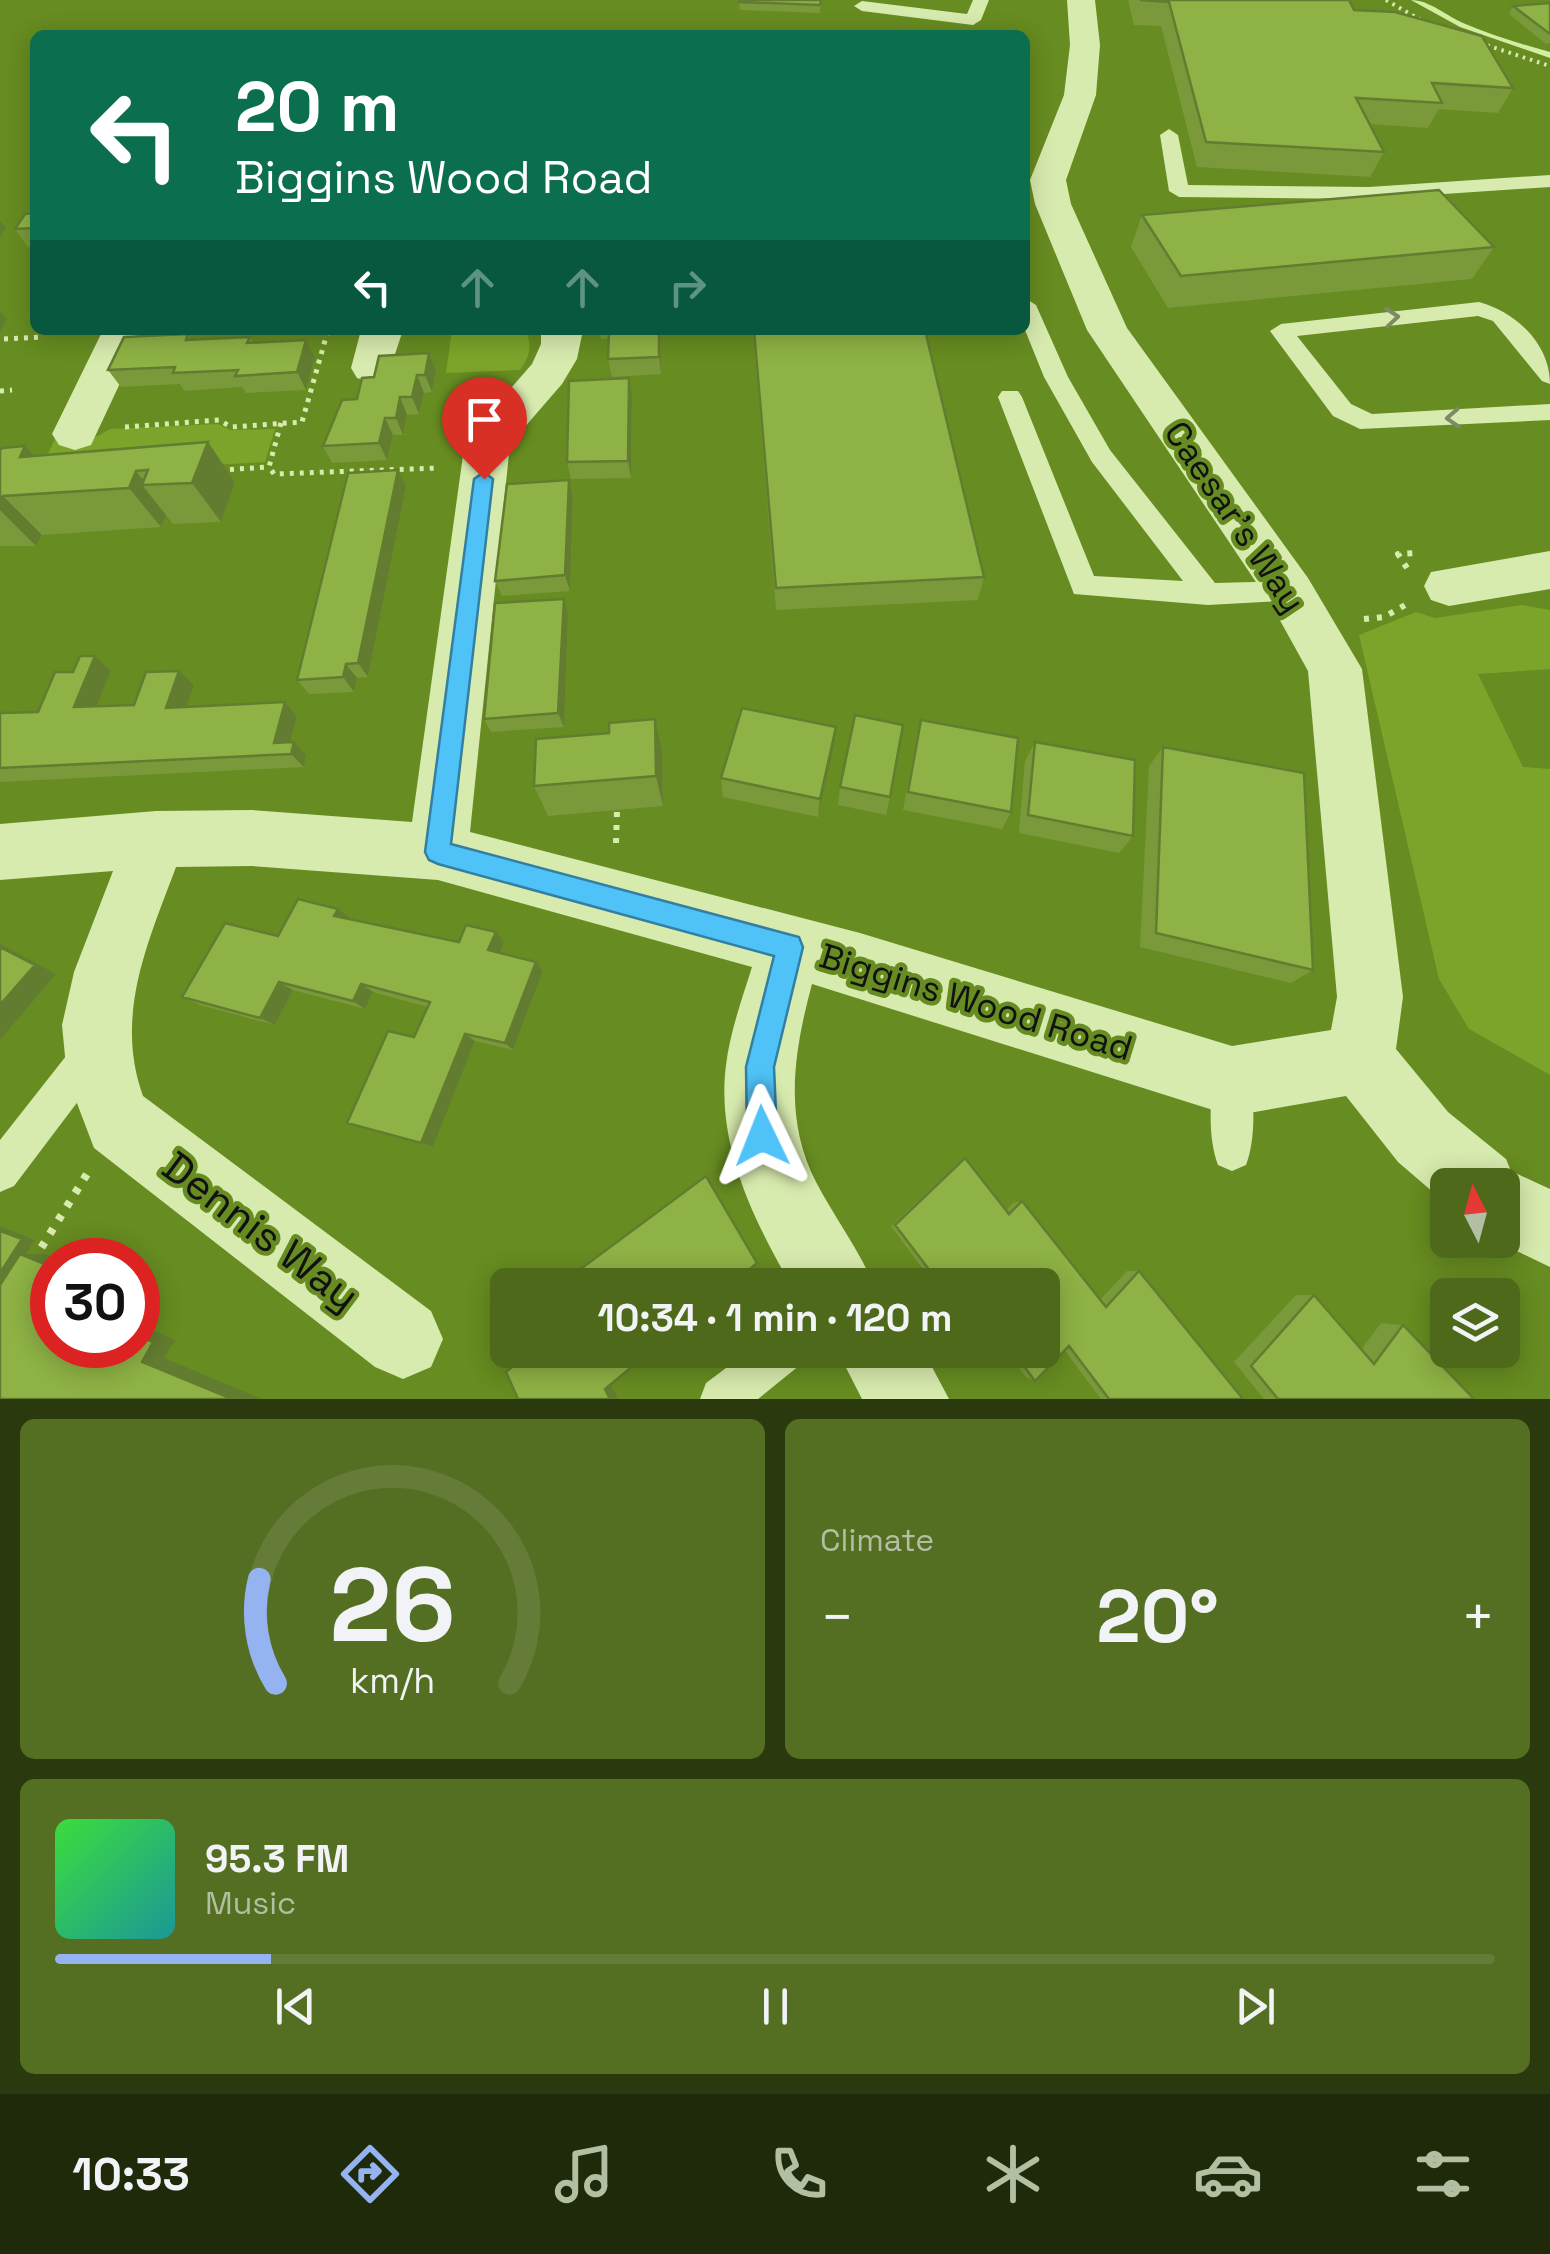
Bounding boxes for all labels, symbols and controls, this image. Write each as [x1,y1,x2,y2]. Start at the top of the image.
text: 20 m [235,62,400,151]
icon: left [70,70,200,200]
text: Biggins Wood Road [235,149,652,206]
icon: left [345,260,400,315]
icon: ahead [450,260,505,315]
icon: ahead [555,260,610,315]
icon: right [660,260,715,315]
one-way arrow [1384,307,1400,328]
pin [442,377,527,480]
icon: arrive [457,392,512,447]
one-way arrow [1444,407,1460,428]
street label: Caesar's Way [1155,413,1315,621]
street label: Biggins Wood Road [814,933,1138,1071]
position arrow [710,1084,814,1188]
street label: Dennis Way [152,1140,370,1322]
north arrow [1430,1168,1520,1258]
map controls [1430,1168,1520,1368]
speed limit sign: 30 [30,1238,160,1368]
button: layers [1430,1278,1520,1368]
text: 10:34 · 1 min · 120 m [598,1294,952,1342]
text: Climate [820,1520,934,1560]
text: 26 [329,1539,456,1671]
text: 20° [1096,1568,1219,1664]
text: − [820,1582,854,1652]
text: + [1461,1582,1495,1652]
text: km/h [350,1658,435,1703]
text: 95.3 FM [205,1835,349,1883]
text: Music [205,1883,296,1923]
icon: previous [268,1979,323,2034]
icon: pause [748,1979,803,2034]
icon: next [1228,1979,1283,2034]
icon: directions [335,2139,405,2209]
icon: music [549,2139,619,2209]
icon: phone [764,2139,834,2209]
icon: climate [978,2139,1048,2209]
icon: car [1193,2139,1263,2209]
icon: filters [1408,2139,1478,2209]
text: 10:33 [72,2146,190,2203]

